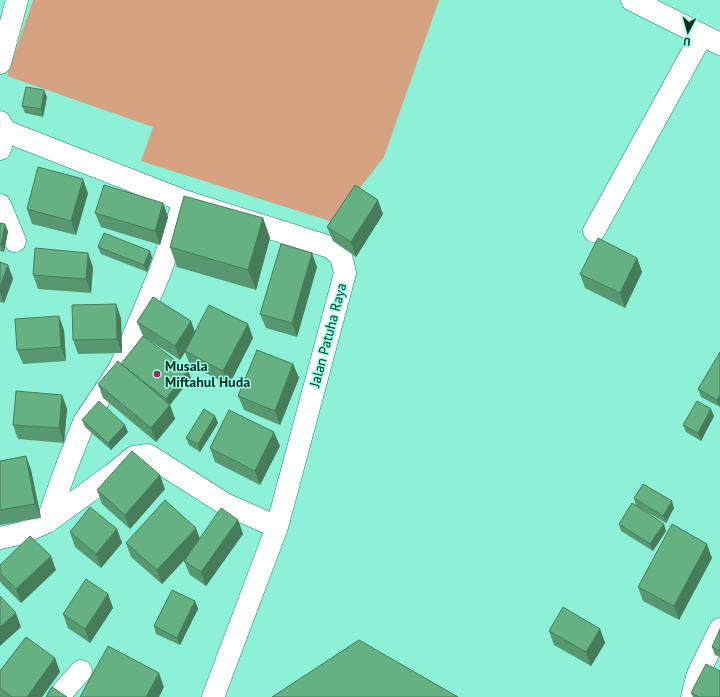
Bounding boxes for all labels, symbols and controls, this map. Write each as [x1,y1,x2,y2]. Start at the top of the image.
north arrow [668,12,708,52]
text: U [683,35,691,49]
street label: Jalan Patuha Raya [305,281,351,390]
place label: Musala Miftahul Huda [165,357,250,391]
marker: Musala Miftahul Huda [152,369,162,379]

